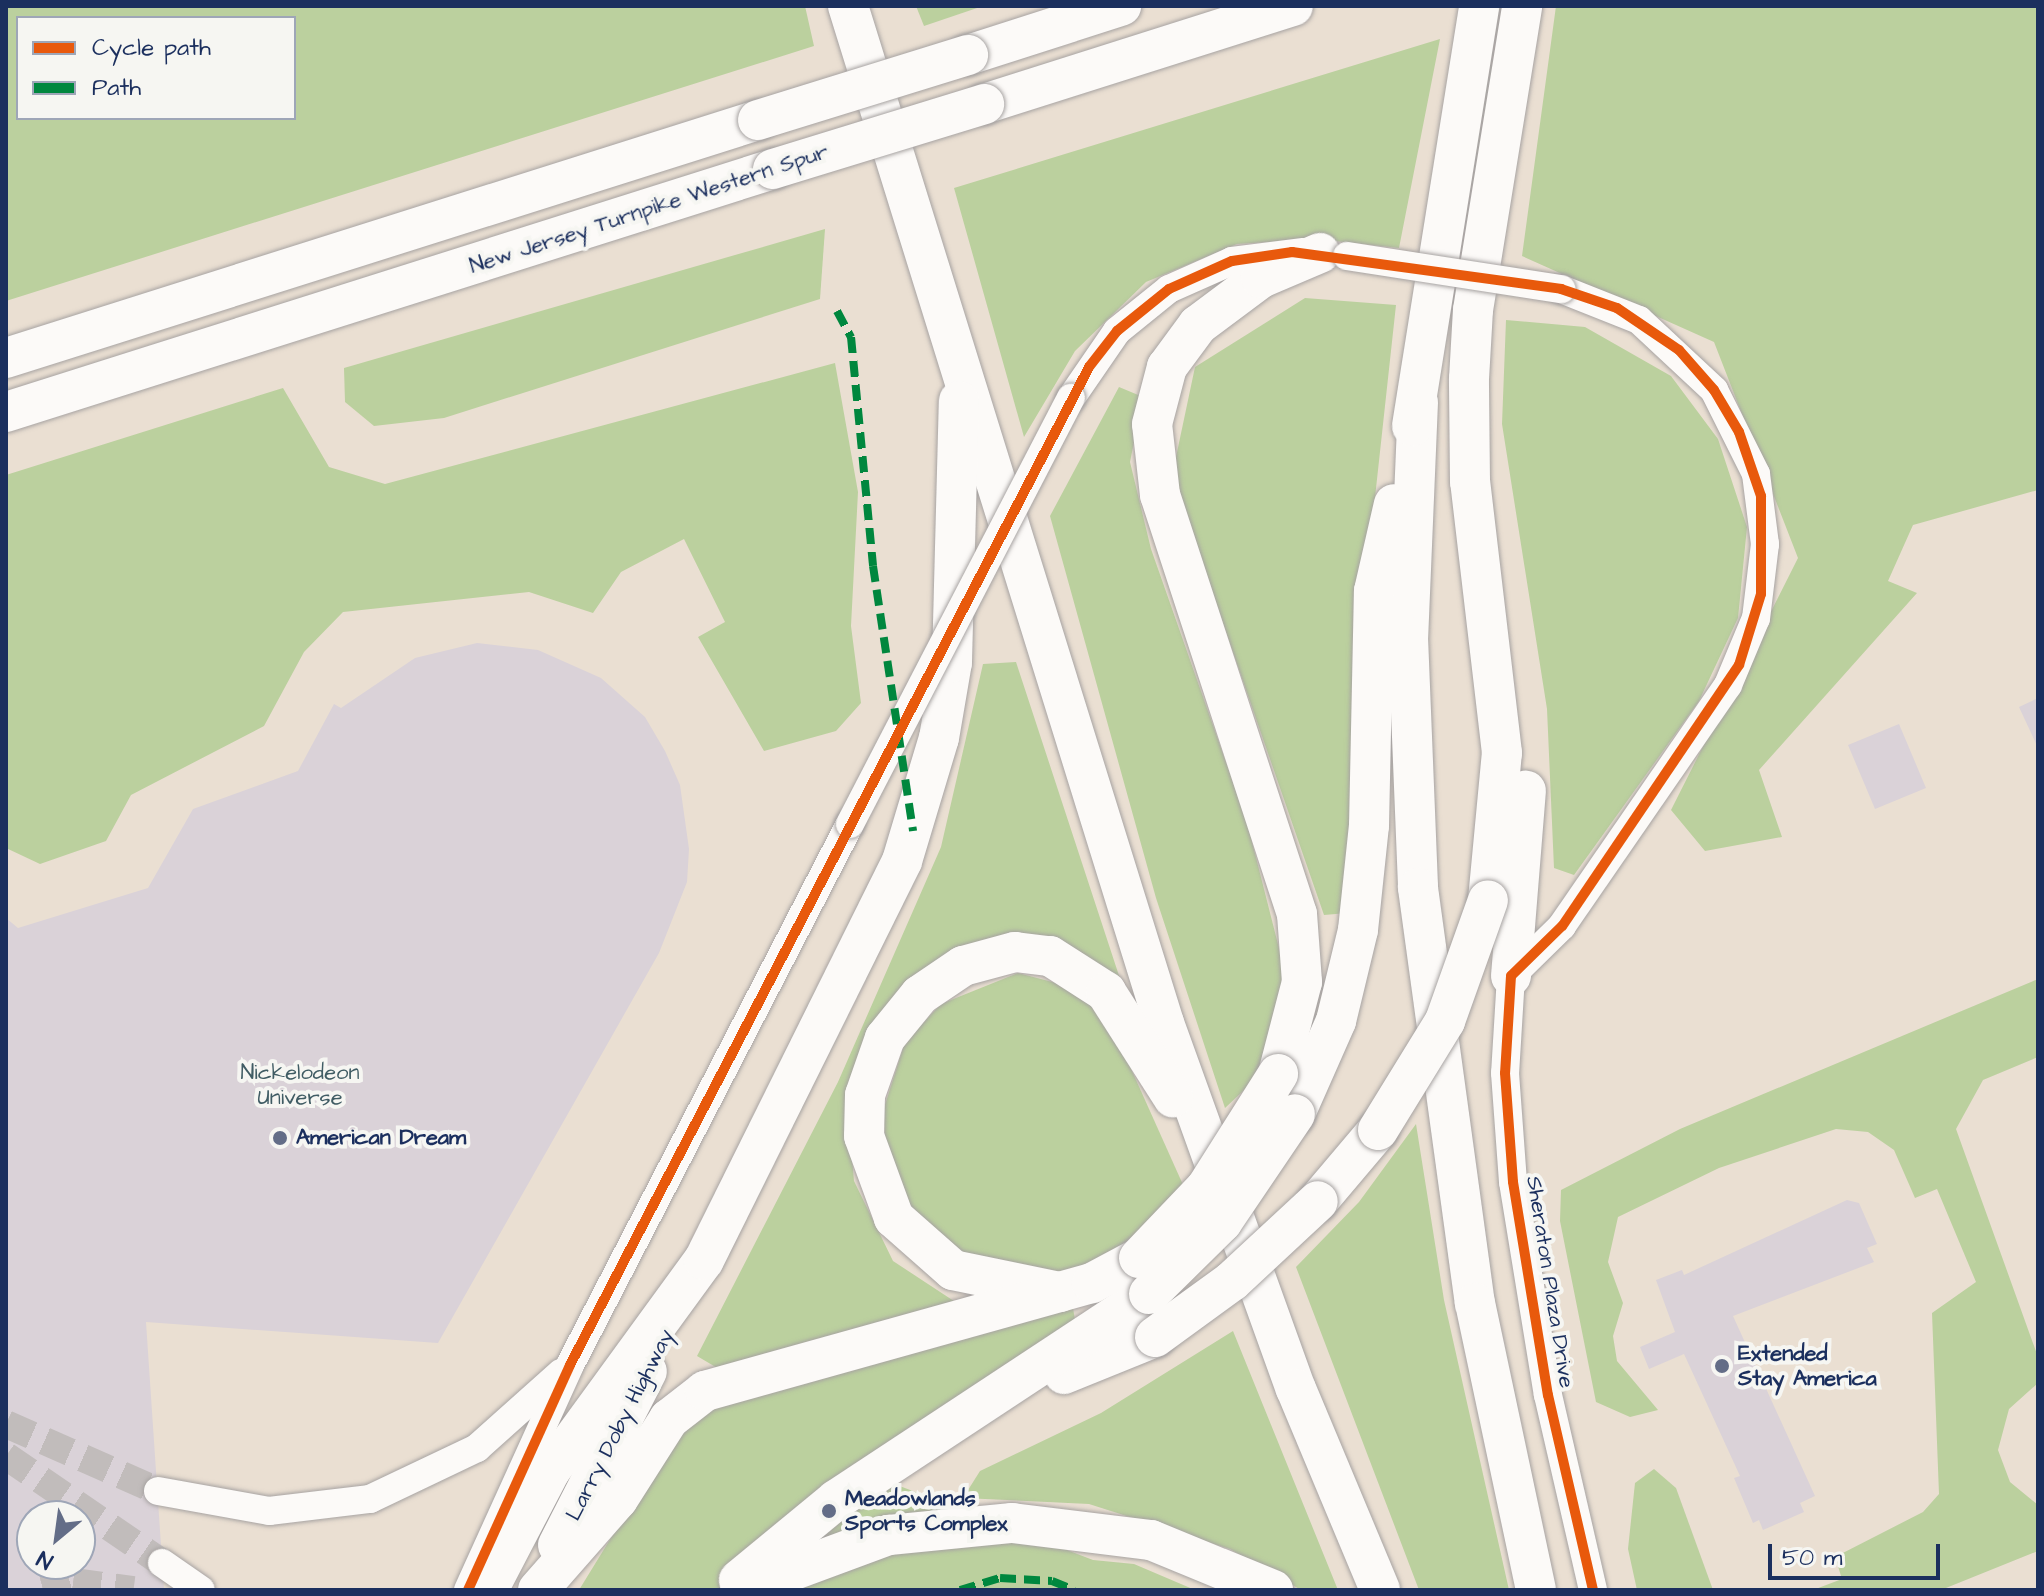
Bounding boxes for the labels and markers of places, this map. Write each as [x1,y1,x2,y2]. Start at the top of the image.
place label: American Dream [296,1125,466,1151]
marker: American Dream [271,1129,289,1147]
place label: Extended Stay America [1738,1340,1877,1392]
marker: Extended Stay America [1713,1357,1731,1375]
place label: Meadowlands Sports Complex [845,1485,1008,1536]
marker: Meadowlands Sports Complex [820,1502,838,1520]

